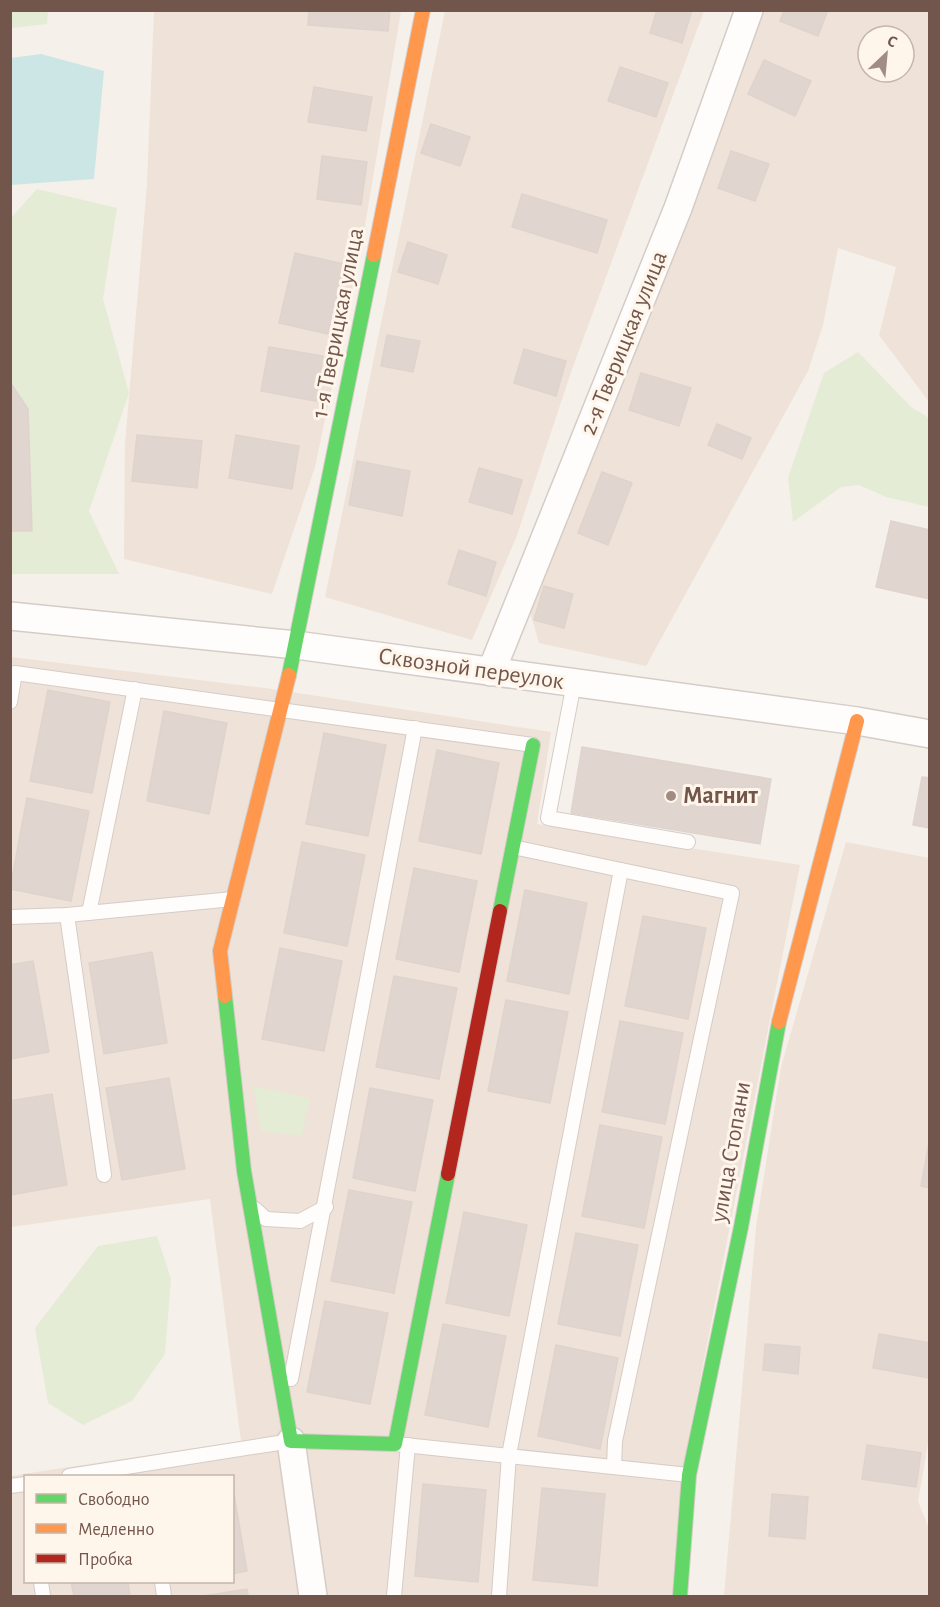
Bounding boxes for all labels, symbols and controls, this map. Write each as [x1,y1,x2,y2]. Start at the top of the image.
north arrow [856,24,916,84]
text: С [885,32,900,51]
street label: 1-я Тверицкая улица [308,226,368,420]
street label: 2-я Тверицкая улица [576,248,672,438]
street label: Сквозной переулок [377,644,565,694]
place label: Магнит [683,784,759,808]
marker: Магнит [664,789,678,803]
street label: улица Стопани [707,1080,755,1225]
legend [24,1475,234,1583]
text: Свободно [78,1490,150,1509]
text: Медленно [78,1521,154,1539]
text: Пробка [78,1550,133,1569]

